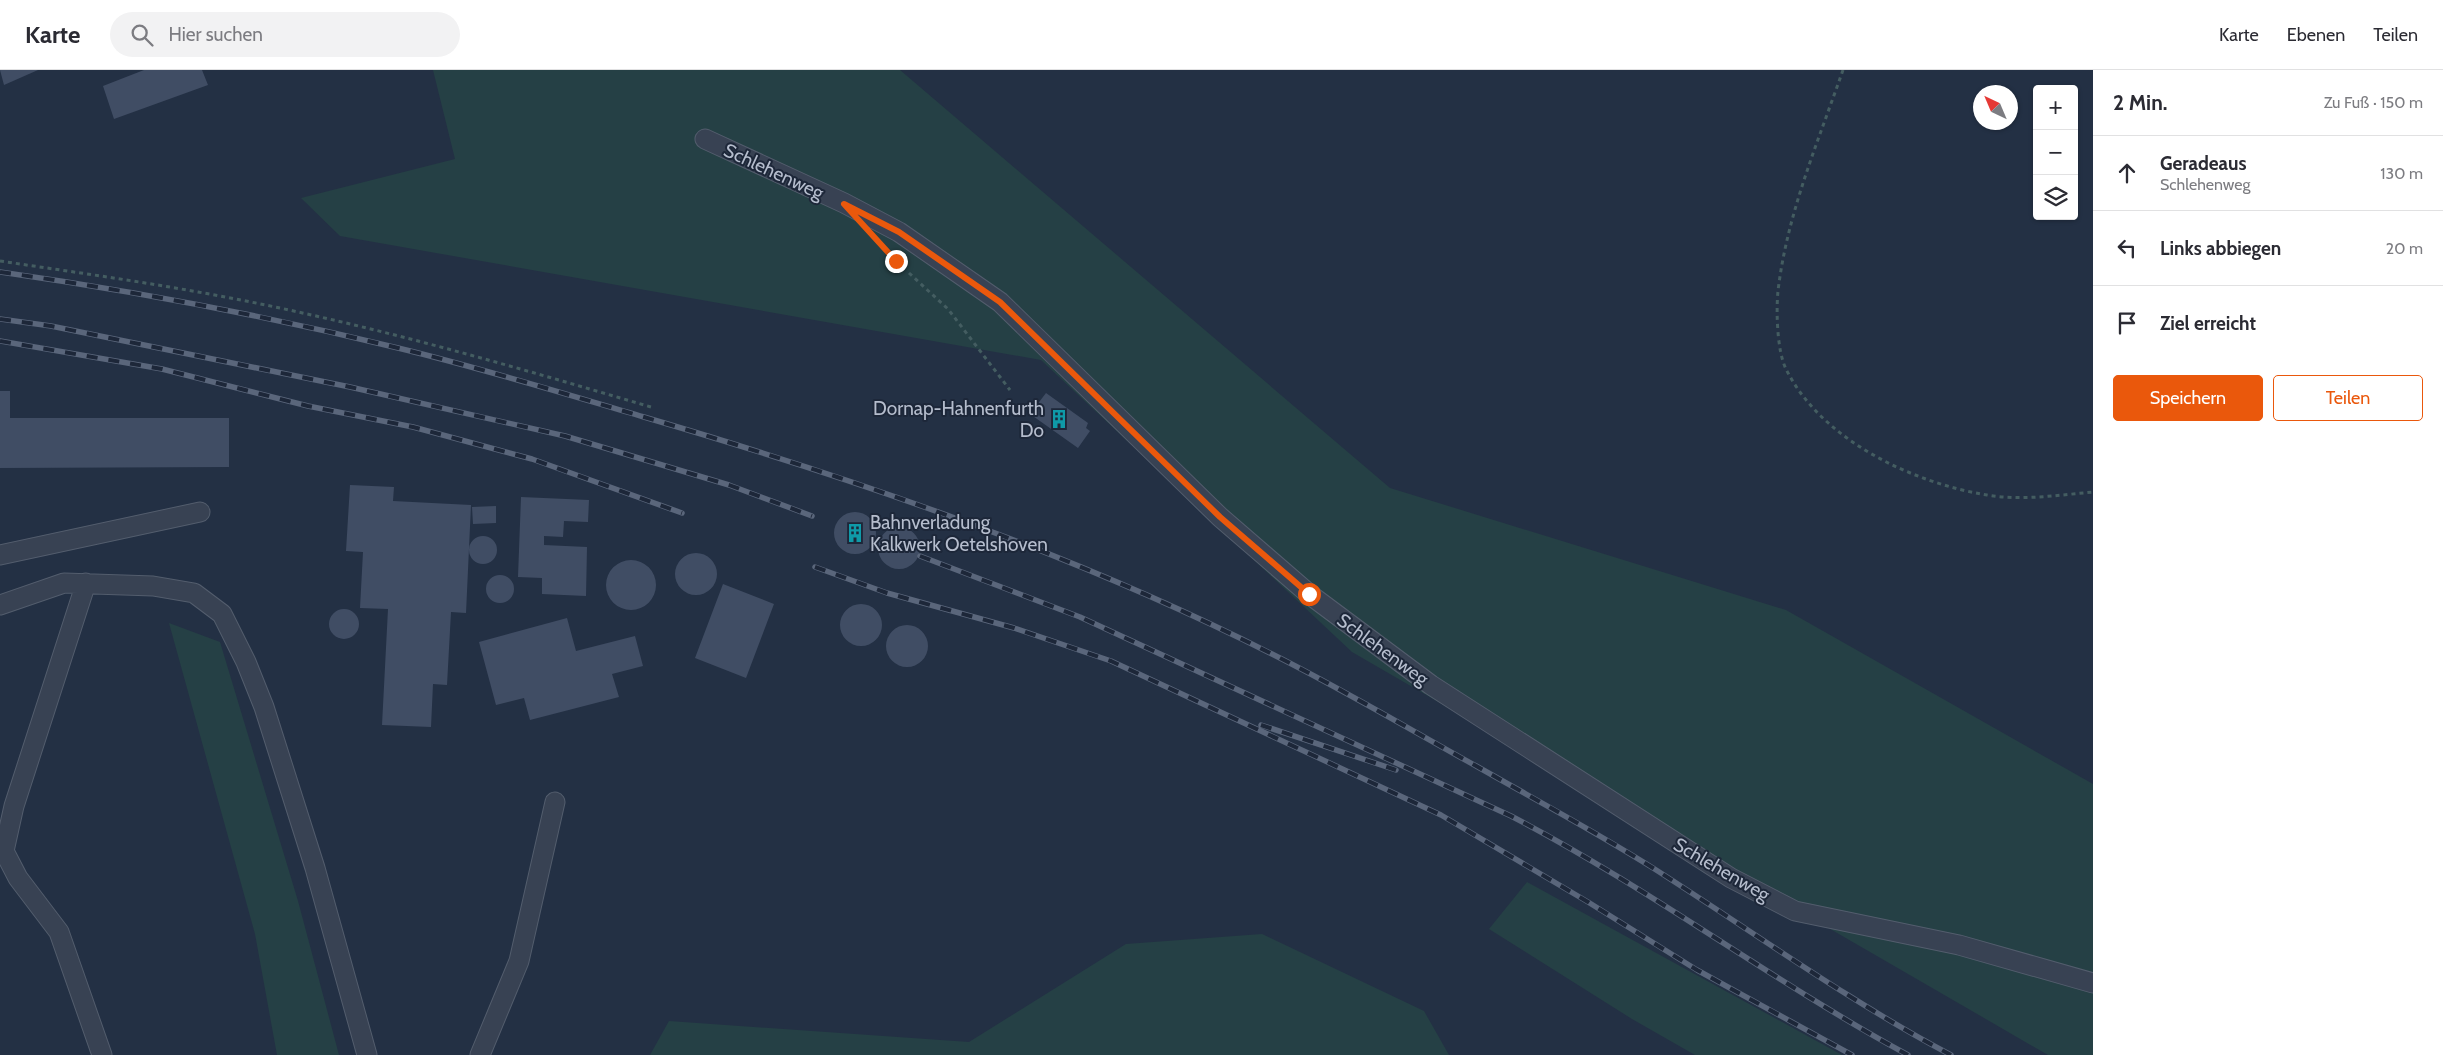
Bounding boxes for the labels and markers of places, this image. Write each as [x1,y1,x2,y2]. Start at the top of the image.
place label: Dornap-Hahnenfurth Do [873,397,1044,442]
building icon: Dornap-Hahnenfurth Do [1048,408,1070,430]
place label: Bahnverladung Kalkwerk Oetelshoven [870,511,1048,556]
building icon: Bahnverladung Kalkwerk Oetelshoven [844,522,866,544]

